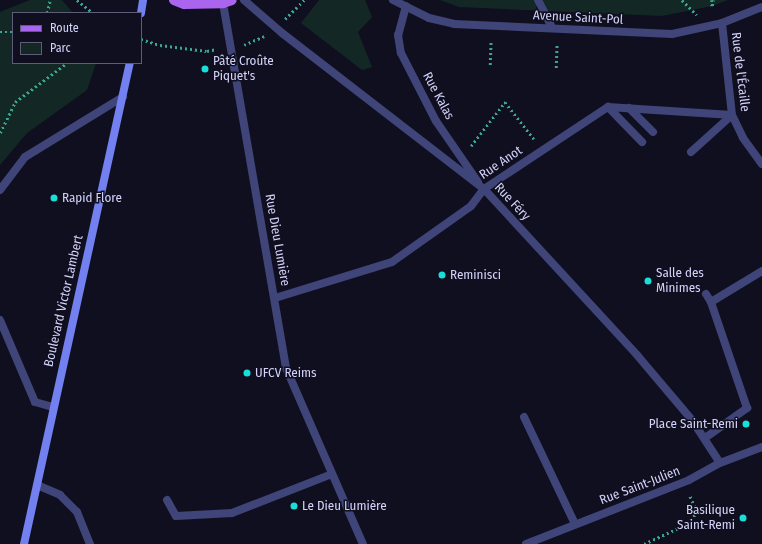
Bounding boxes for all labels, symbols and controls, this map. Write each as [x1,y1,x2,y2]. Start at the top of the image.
street label: Avenue Saint-Pol [533,8,623,28]
legend [12,12,142,64]
text: Route [50,21,79,35]
street label: Rue de l'Écaille [727,31,753,113]
text: Parc [50,41,71,55]
place label: Pâté Croûte Piquet's [213,54,274,85]
marker: Pâté Croûte Piquet's [200,64,210,74]
street label: Rue Kalas [419,70,457,122]
street label: Rue Anot [477,143,525,183]
street label: Rue Féry [491,180,533,224]
place label: Rapid Flore [62,190,122,206]
marker: Rapid Flore [49,193,59,203]
street label: Rue Dieu Lumière [261,193,293,287]
street label: Boulevard Victor Lambert [41,234,87,368]
place label: Salle des Minimes [656,266,704,297]
place label: Reminisci [450,267,501,283]
marker: Reminisci [437,270,447,280]
marker: Salle des Minimes [643,276,653,286]
place label: UFCV Reims [255,365,317,381]
marker: UFCV Reims [242,368,252,378]
place label: Place Saint-Remi [649,416,738,432]
marker: Place Saint-Remi [741,419,751,429]
street label: Rue Saint-Julien [598,463,682,509]
place label: Le Dieu Lumière [302,498,387,514]
marker: Le Dieu Lumière [289,501,299,511]
place label: Basilique Saint-Remi [677,503,735,534]
marker: Basilique Saint-Remi [738,513,748,523]

